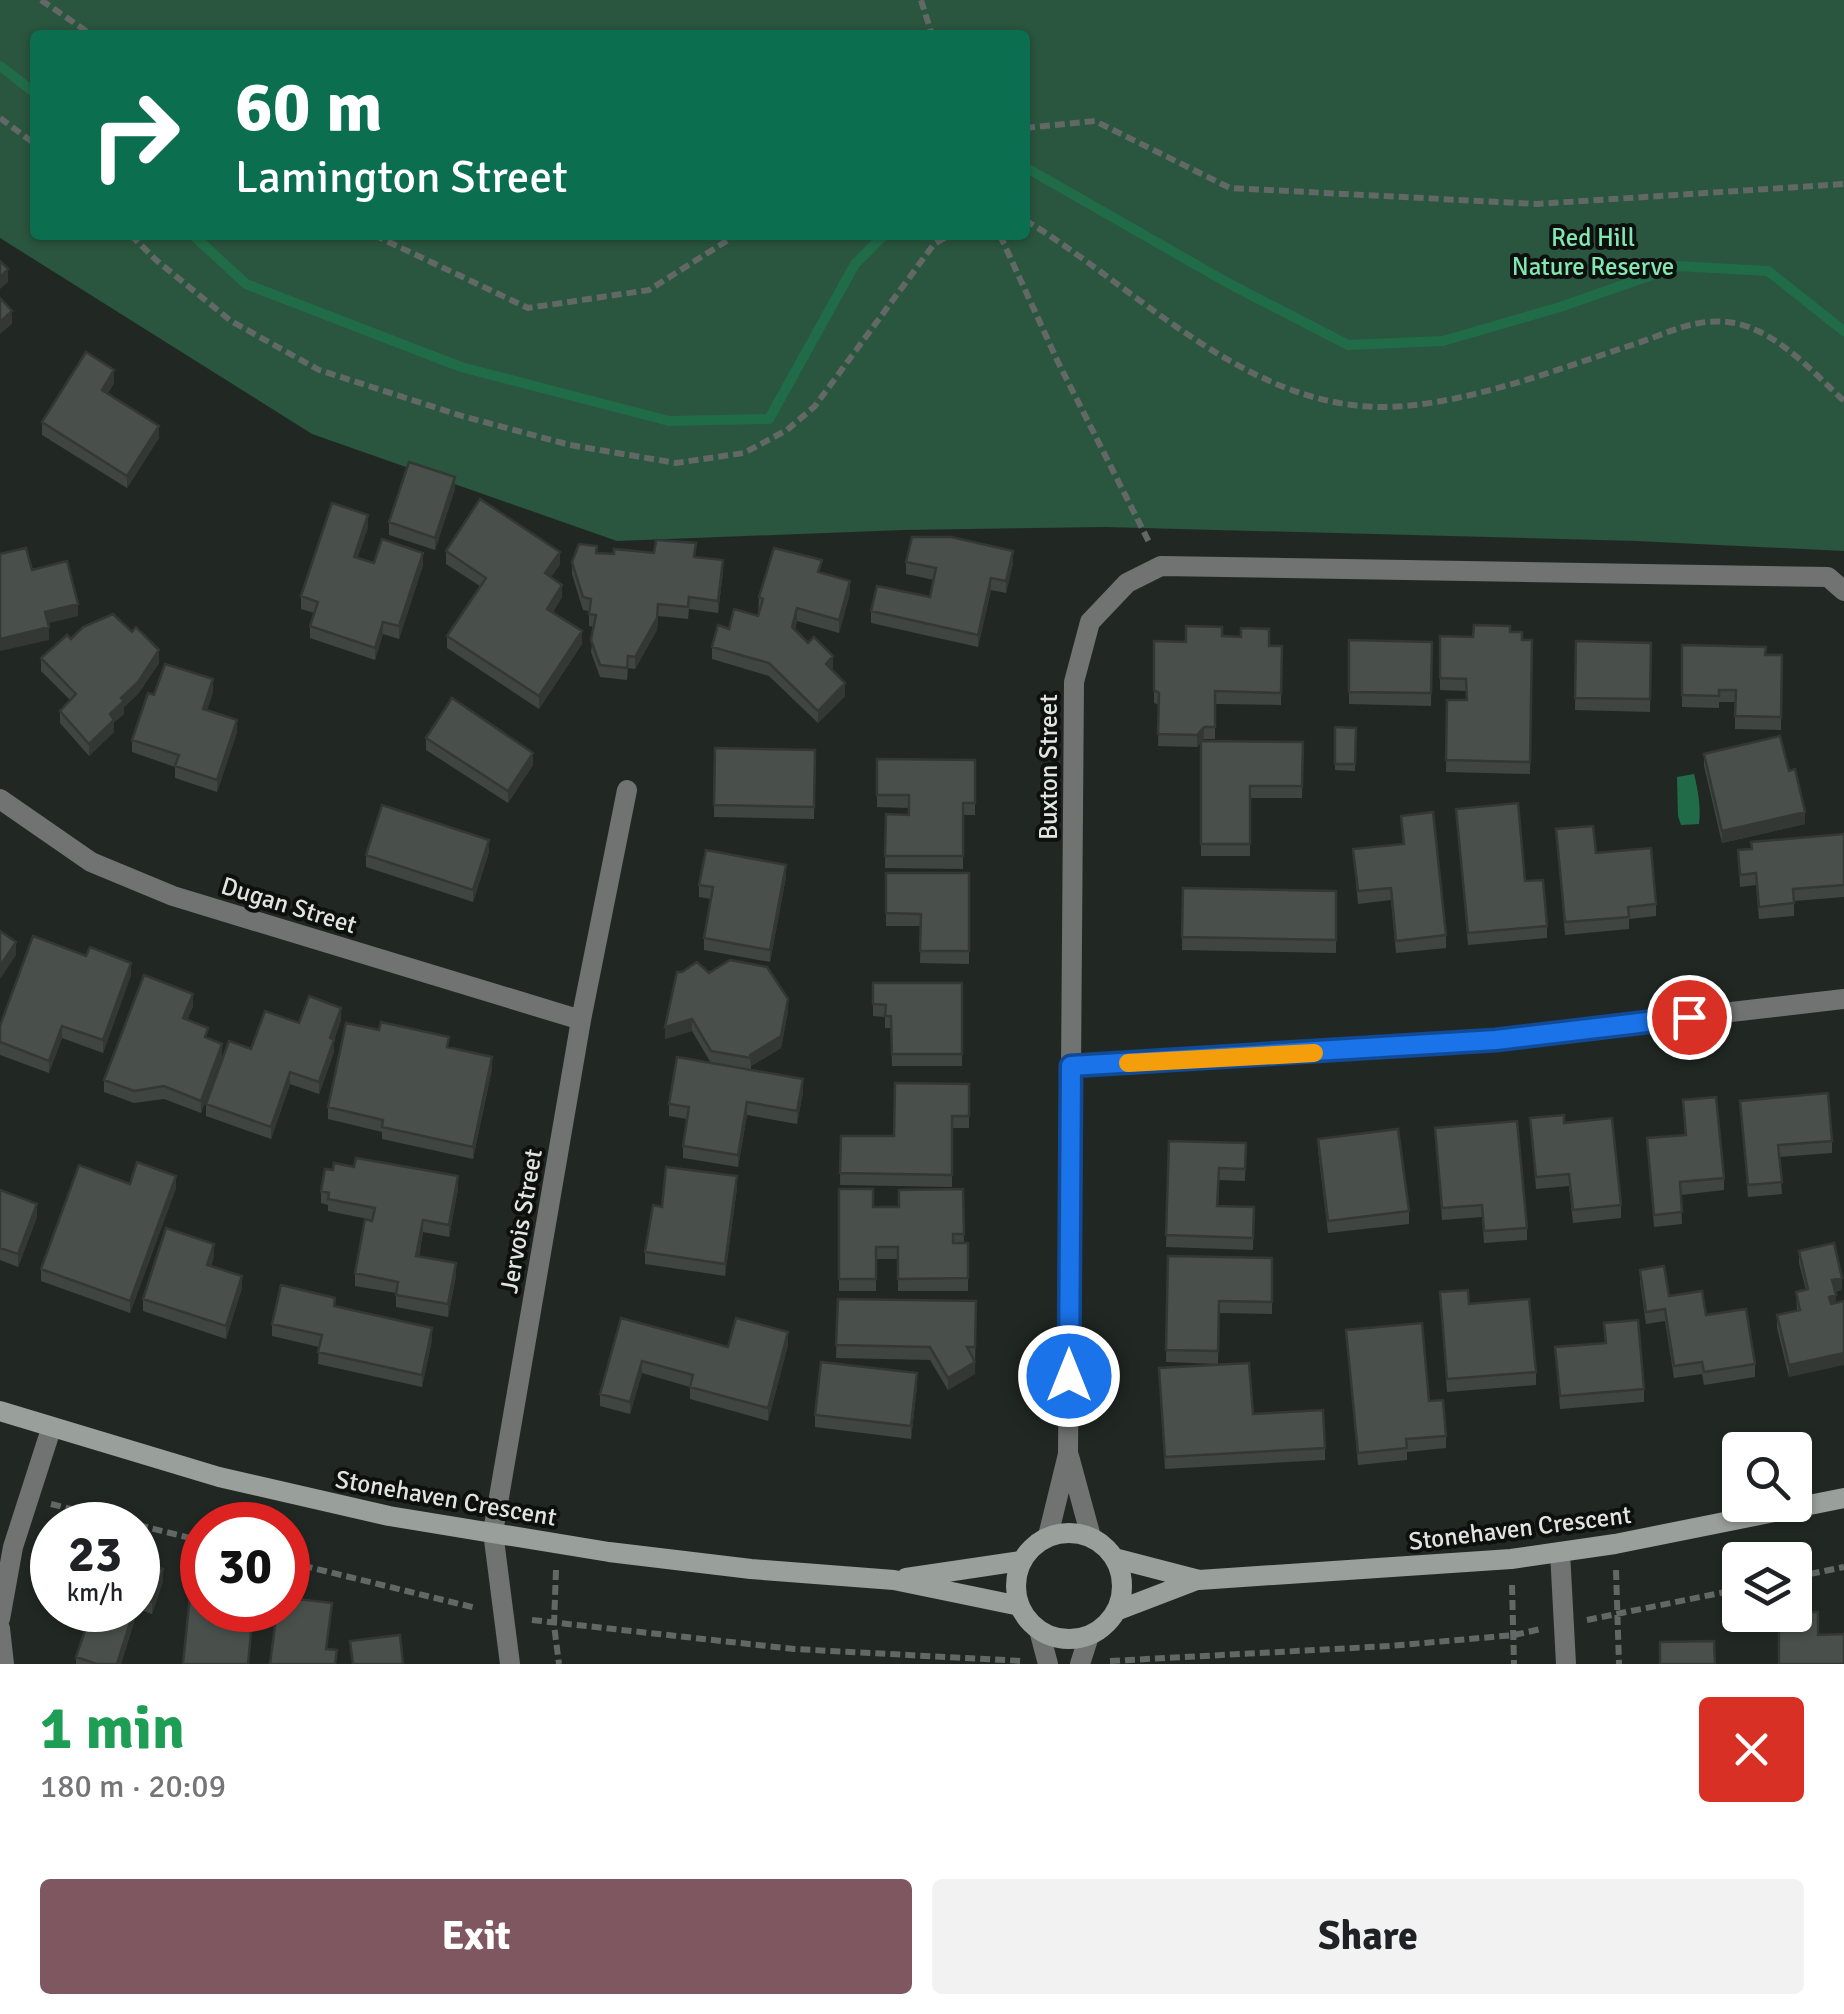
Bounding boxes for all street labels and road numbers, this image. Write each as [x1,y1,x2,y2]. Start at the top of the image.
street label: Buxton Street [1033,694,1064,840]
street label: Dugan Street [218,870,361,940]
street label: Jervois Street [493,1146,549,1296]
street label: Stonehaven Crescent [333,1463,559,1533]
street label: Stonehaven Crescent [1407,1499,1633,1557]

